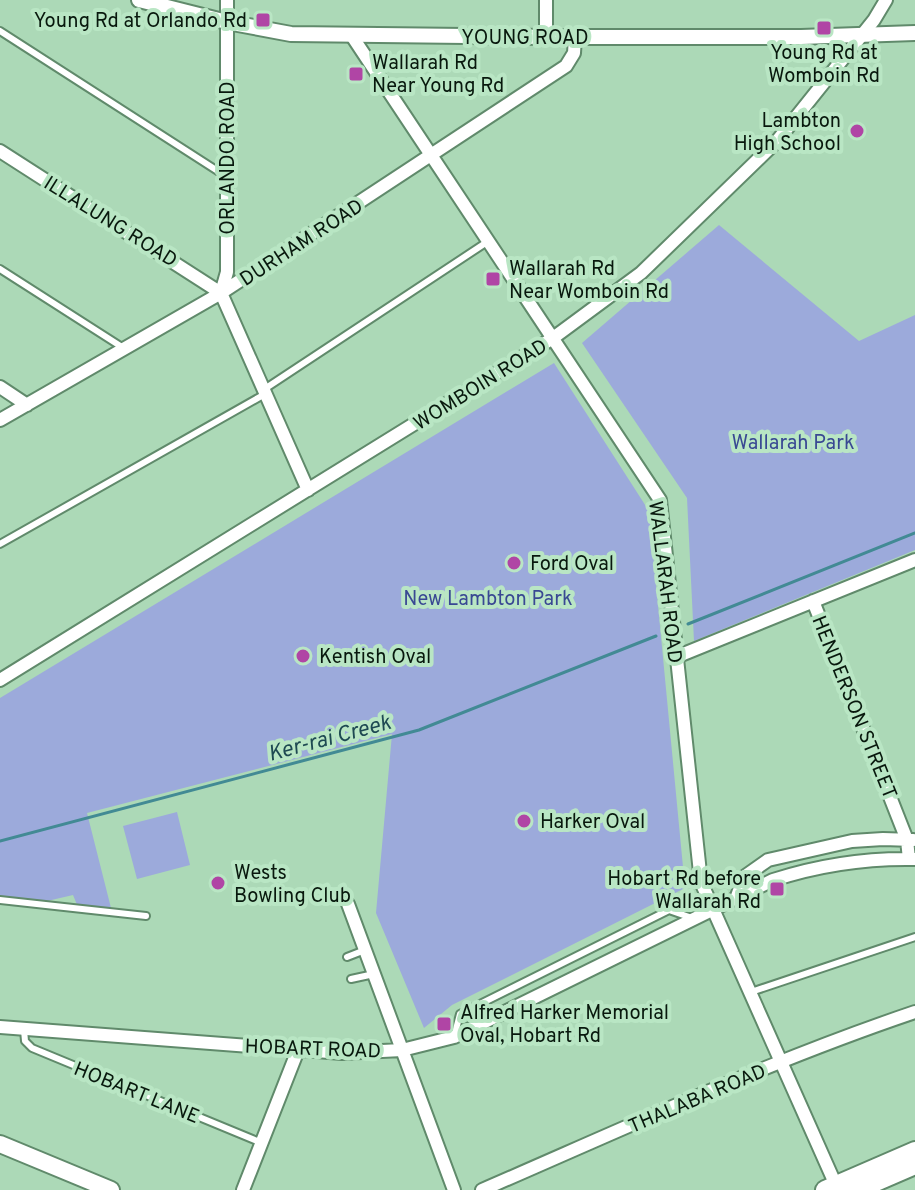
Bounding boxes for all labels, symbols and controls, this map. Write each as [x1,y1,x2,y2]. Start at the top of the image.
place label: Young Rd at Orlando Rd [34,9,247,35]
marker: Young Rd at Orlando Rd [254,11,272,29]
marker: Young Rd at Womboin Rd [815,19,833,37]
street label: YOUNG ROAD [461,26,589,52]
place label: Young Rd at Womboin Rd [768,41,880,90]
place label: Wallarah Rd Near Young Rd [372,51,504,100]
marker: Wallarah Rd Near Young Rd [347,65,365,83]
street label: ORLANDO ROAD [216,81,242,235]
place label: Lambton High School [734,109,841,158]
marker: Lambton High School [848,122,866,140]
street label: ILLALUNG ROAD [38,171,182,274]
street label: DURHAM ROAD [235,194,369,293]
place label: Wallarah Rd Near Womboin Rd [509,257,669,306]
marker: Wallarah Rd Near Womboin Rd [484,270,502,288]
street label: WOMBOIN ROAD [409,334,553,437]
park label: Wallarah Park [731,431,855,457]
street label: WALLARAH ROAD [641,500,687,665]
place label: Ford Oval [530,552,614,578]
marker: Ford Oval [505,554,523,572]
park label: New Lambton Park [403,587,573,613]
street label: HENDERSON STREET [804,612,902,803]
place label: Kentish Oval [319,645,431,671]
marker: Kentish Oval [294,647,312,665]
water label: Ker-rai Creek [265,710,395,769]
place label: Harker Oval [540,810,645,836]
marker: Harker Oval [515,812,533,830]
place label: Wests Bowling Club [234,861,351,910]
place label: Hobart Rd before Wallarah Rd [607,867,761,916]
marker: Wests Bowling Club [209,874,227,892]
marker: Hobart Rd before Wallarah Rd [768,880,786,898]
place label: Alfred Harker Memorial Oval, Hobart Rd [460,1001,669,1050]
marker: Alfred Harker Memorial Oval, Hobart Rd [435,1015,453,1033]
street label: HOBART ROAD [244,1035,382,1065]
street label: HOBART LANE [70,1057,203,1131]
street label: THALABA ROAD [625,1059,770,1141]

